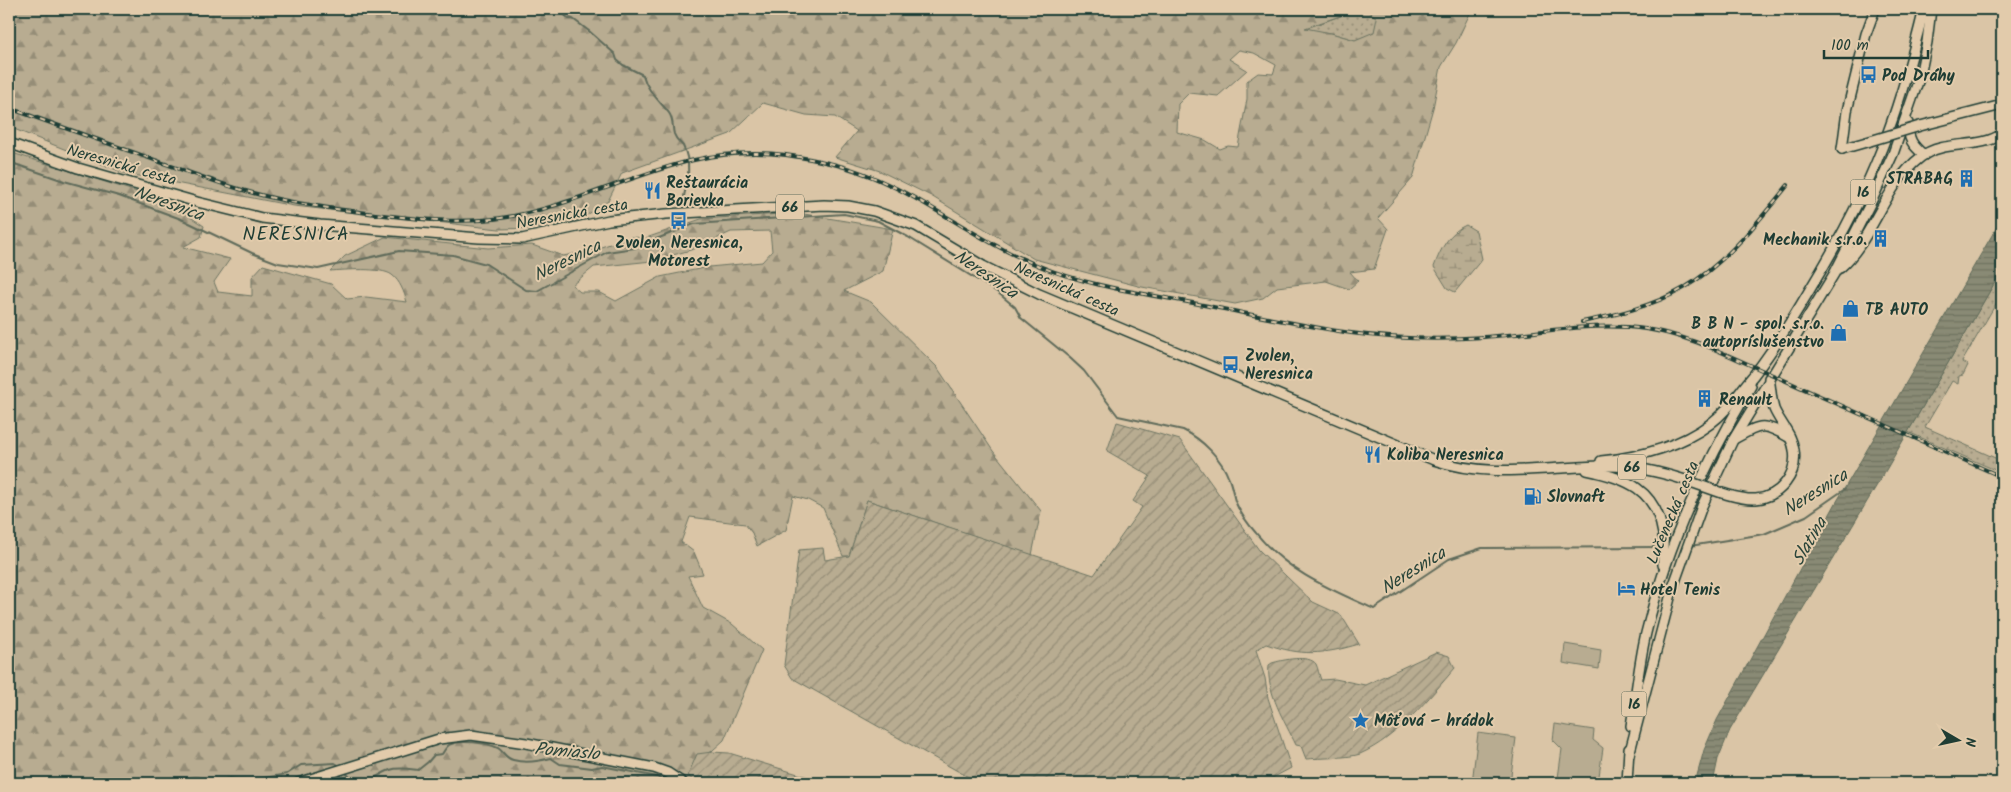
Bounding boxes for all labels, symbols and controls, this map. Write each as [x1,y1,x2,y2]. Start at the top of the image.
scale bar [1824,28,1927,60]
text: 100 m [1831,34,1869,58]
place label: Pod Dráhy [1882,64,1956,89]
bus stop icon: Pod Dráhy [1858,65,1878,85]
street label: Neresnická cesta [64,138,179,193]
place label: STRABAG [1886,167,1953,192]
building icon: STRABAG [1957,168,1977,188]
place label: Reštaurácia Borievka [666,171,748,214]
water label: Neresnica [130,178,209,231]
road number: 16 [1850,180,1876,204]
restaurant icon: Reštaurácia Borievka [642,181,662,201]
street label: Neresnická cesta [514,192,630,237]
road number: 66 [776,194,804,220]
bus stop icon: Zvolen, Neresnica, Motorest [669,211,689,231]
district label: NERESNICA [243,220,349,250]
place label: Mechanik s.r.o. [1763,228,1867,253]
building icon: Mechanik s.r.o. [1871,229,1891,249]
place label: Zvolen, Neresnica, Motorest [615,231,743,274]
water label: Neresnica [529,232,608,290]
water label: Neresnica [947,243,1025,308]
street label: Neresnická cesta [1010,255,1123,324]
place label: TB AUTO [1865,298,1928,323]
shop icon: TB AUTO [1841,299,1861,319]
place label: B B N - spol. s.r.o. autopríslušenstvo [1691,312,1824,355]
shop icon: B B N - spol. s.r.o. autopríslušenstvo [1828,322,1848,342]
place label: Zvolen, Neresnica [1245,344,1313,387]
bus stop icon: Zvolen, Neresnica [1221,354,1241,374]
place label: Renault [1719,388,1773,413]
building icon: Renault [1695,389,1715,409]
place label: Koliba Neresnica [1387,443,1504,468]
restaurant icon: Koliba Neresnica [1363,444,1383,464]
road number: 66 [1618,454,1646,480]
street label: Lučenecká cesta [1640,457,1706,568]
water label: Neresnica [1777,461,1855,525]
place label: Slovnaft [1547,485,1606,510]
fuel station icon: Slovnaft [1523,486,1543,506]
water label: Slatina [1785,511,1837,571]
water label: Neresnica [1375,539,1453,603]
place label: Hotel Tenis [1640,578,1721,603]
hotel icon: Hotel Tenis [1616,579,1636,599]
road number: 16 [1622,692,1646,716]
place label: Môťová – hrádok [1374,709,1494,734]
place icon: Môťová – hrádok [1350,710,1370,730]
north arrow [1934,714,1984,764]
water label: Pomiaslo [533,735,602,770]
text: N [1958,736,1981,748]

